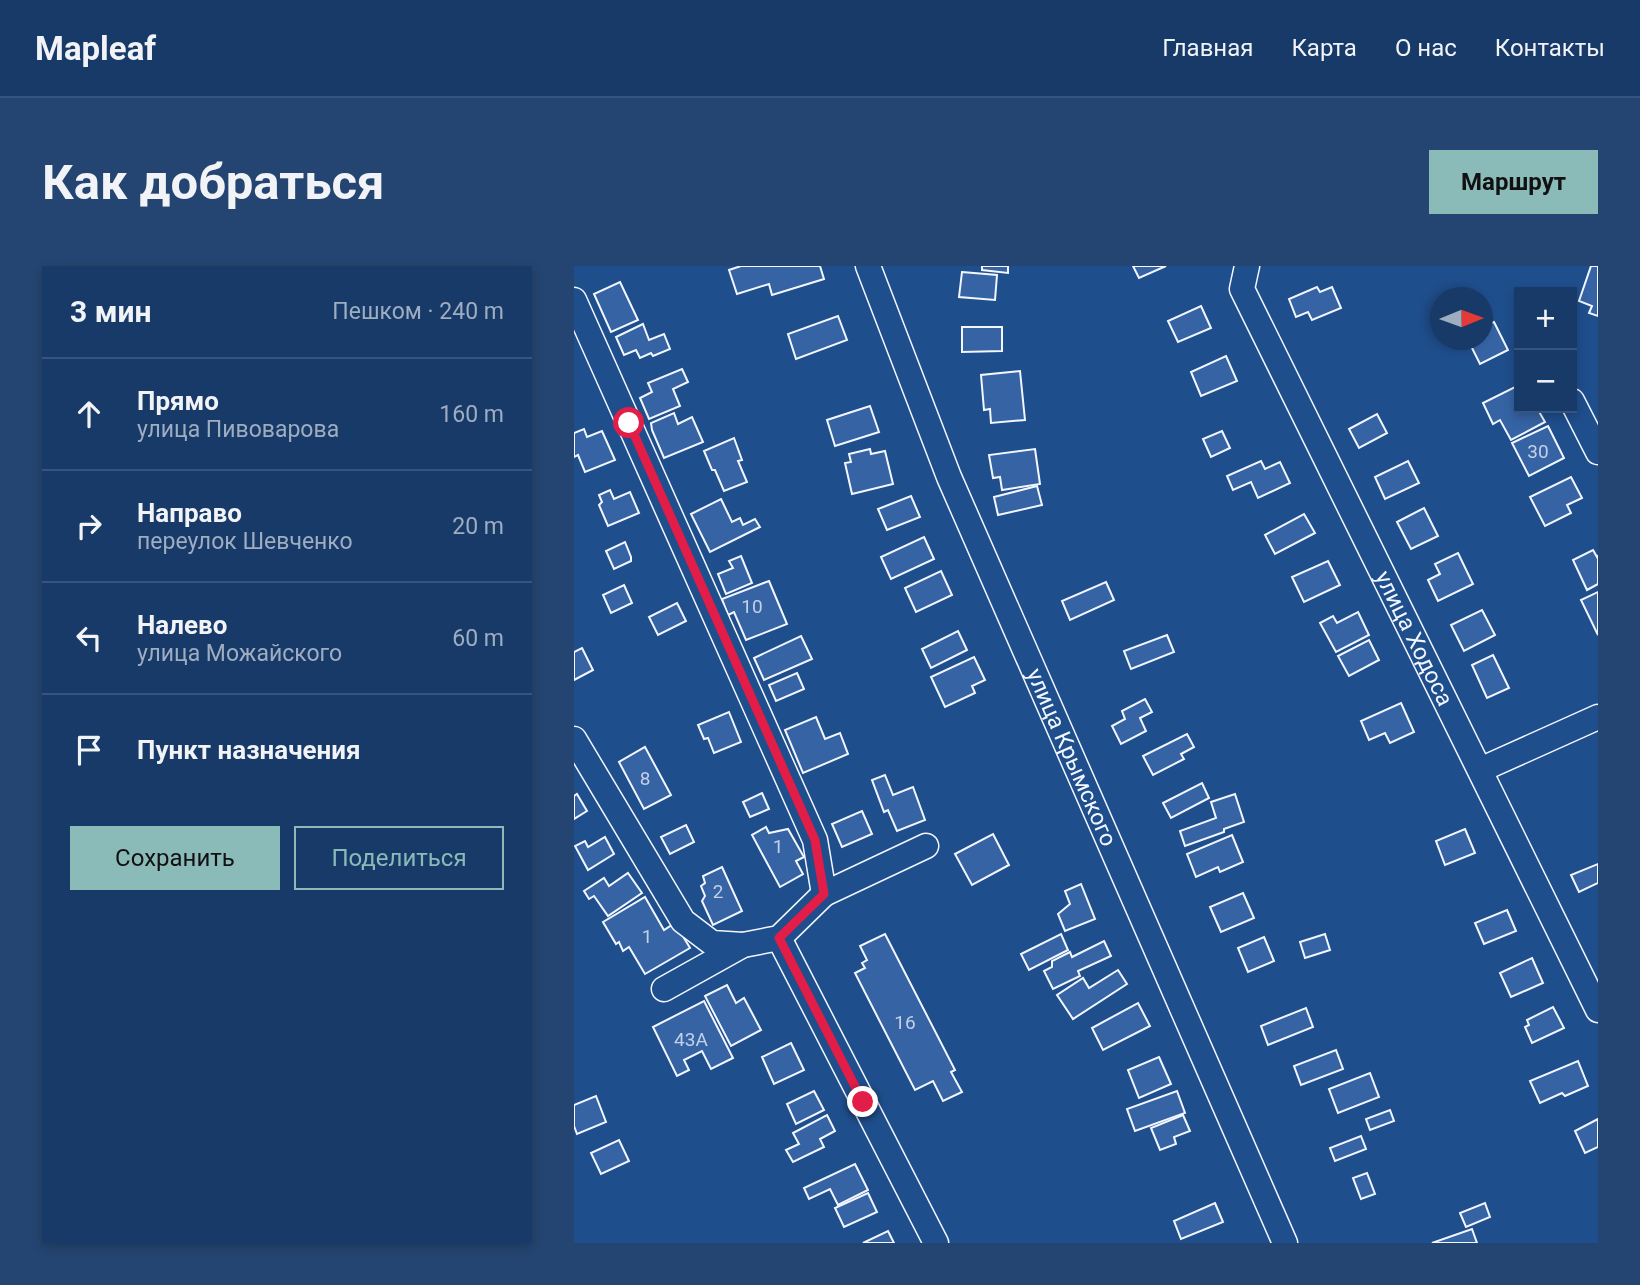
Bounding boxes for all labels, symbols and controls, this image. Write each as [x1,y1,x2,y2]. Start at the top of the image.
text: Mapleaf [35,29,156,68]
text: Главная [1162,34,1253,62]
text: Карта [1291,34,1357,62]
text: О нас [1395,34,1457,62]
text: Контакты [1495,34,1605,62]
button: Маршрут [1429,150,1598,214]
text: Как добраться [42,154,384,211]
north arrow [1430,287,1493,350]
map controls [1514,287,1577,413]
button: + [1514,287,1577,350]
text: 3 мин [70,294,151,329]
text: Пешком · 240 m [332,298,504,325]
button: − [1514,350,1577,413]
text: Прямо [137,386,219,416]
icon: ahead [70,395,108,433]
text: 160 m [439,401,504,428]
route start [613,407,644,438]
text: улица Пивоварова [137,416,339,443]
house number: 30 [1527,440,1549,463]
text: Направо [137,498,242,528]
icon: right [70,507,108,545]
text: 20 m [452,513,504,540]
text: переулок Шевченко [137,528,353,555]
street label: улица Ходоса [1369,567,1459,710]
house number: 10 [741,595,763,618]
text: Налево [137,610,227,640]
icon: left [70,619,108,657]
text: 60 m [452,625,504,652]
text: улица Можайского [137,640,342,667]
street label: улица Крымского [1021,664,1122,850]
icon: arrive [70,731,108,769]
text: Пункт назначения [137,735,361,765]
house number: 8 [640,767,650,790]
button: Сохранить [70,826,280,890]
button: Поделиться [294,826,504,890]
house number: 1 [773,835,783,858]
house number: 2 [713,880,723,903]
house number: 1 [642,925,652,948]
house number: 16 [894,1011,916,1034]
house number: 43А [674,1028,708,1051]
route end [847,1086,878,1117]

